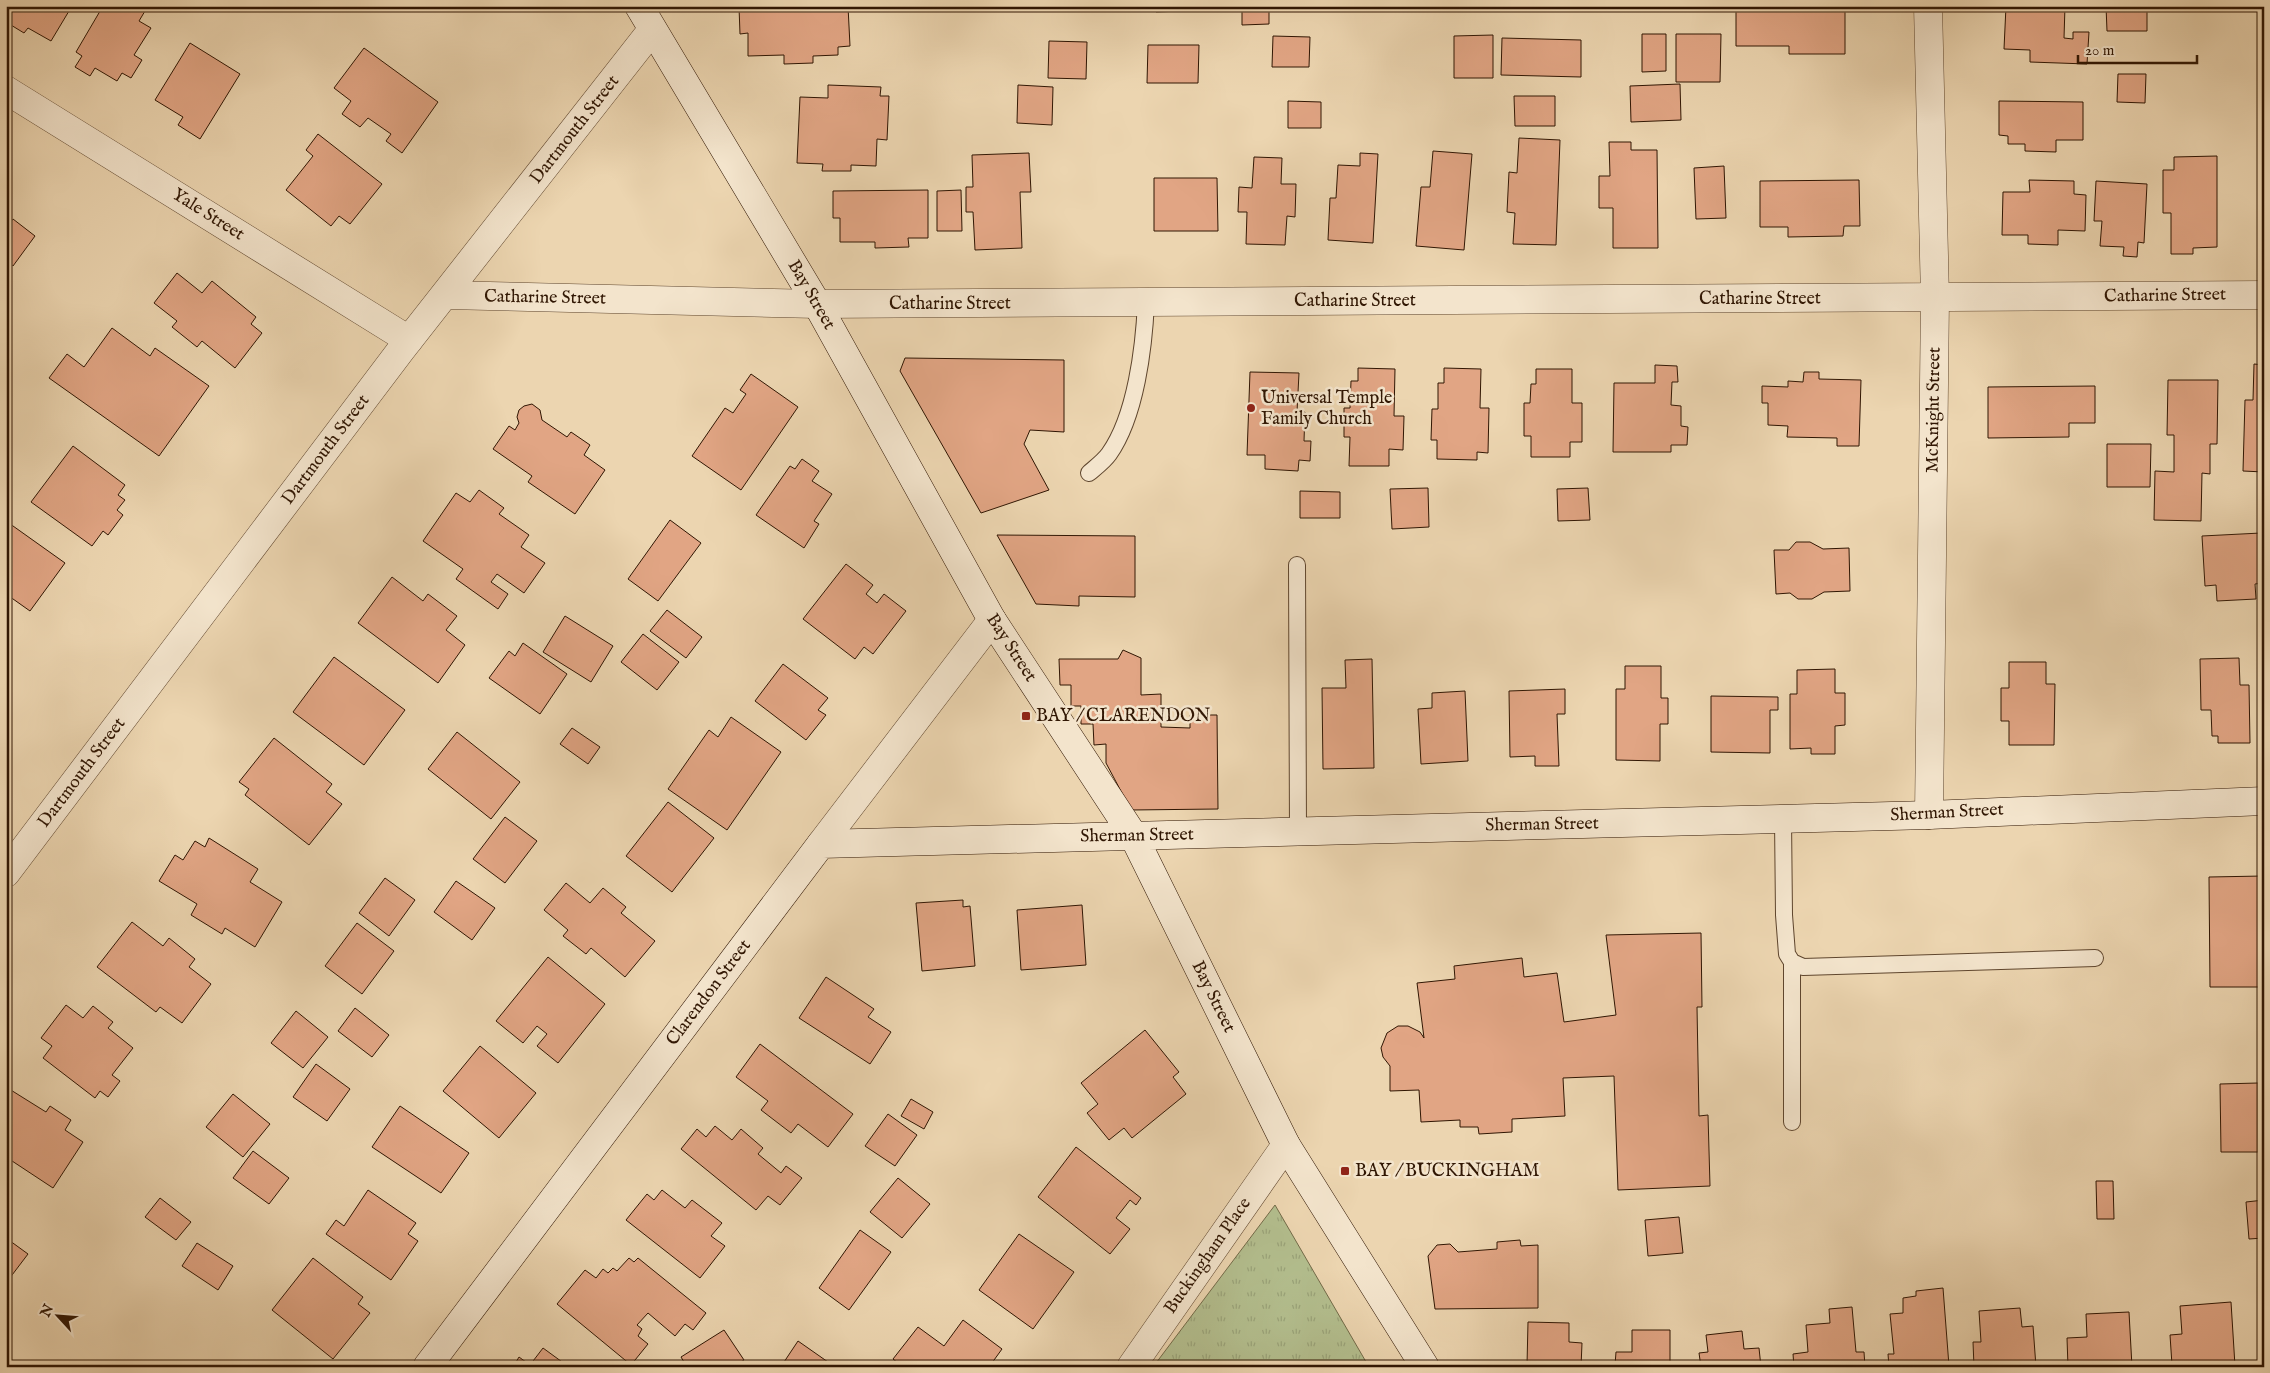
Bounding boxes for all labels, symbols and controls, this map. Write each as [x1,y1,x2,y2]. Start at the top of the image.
scale bar [2078,32,2196,64]
text: 20 m [2085,41,2115,60]
street label: Dartmouth Street [525,71,625,189]
street label: Yale Street [167,184,249,246]
street label: Bay Street [782,256,840,334]
street label: Catharine Street [2104,283,2226,309]
street label: Catharine Street [484,285,606,311]
street label: Catharine Street [1699,288,1821,311]
street label: Catharine Street [1294,290,1416,313]
street label: Catharine Street [889,293,1011,316]
street label: McKnight Street [1921,347,1947,473]
place label: Universal Temple Family Church [1261,387,1392,431]
street label: Dartmouth Street [277,390,375,510]
marker: Universal Temple Family Church [1245,402,1257,414]
street label: Bay Street [980,609,1042,687]
place label: BAY / CLARENDON [1036,705,1211,728]
marker: BAY / CLARENDON [1020,710,1032,722]
street label: Dartmouth Street [33,713,131,833]
street label: Sherman Street [1890,799,2004,827]
street label: Sherman Street [1485,813,1599,837]
street label: Sherman Street [1080,824,1194,848]
street label: Clarendon Street [661,935,757,1051]
street label: Bay Street [1186,957,1240,1037]
place label: BAY / BUCKINGHAM [1355,1160,1540,1183]
marker: BAY / BUCKINGHAM [1339,1165,1351,1177]
street label: Buckingham Place [1159,1193,1257,1319]
north arrow [32,1290,82,1340]
text: N [36,1301,58,1321]

